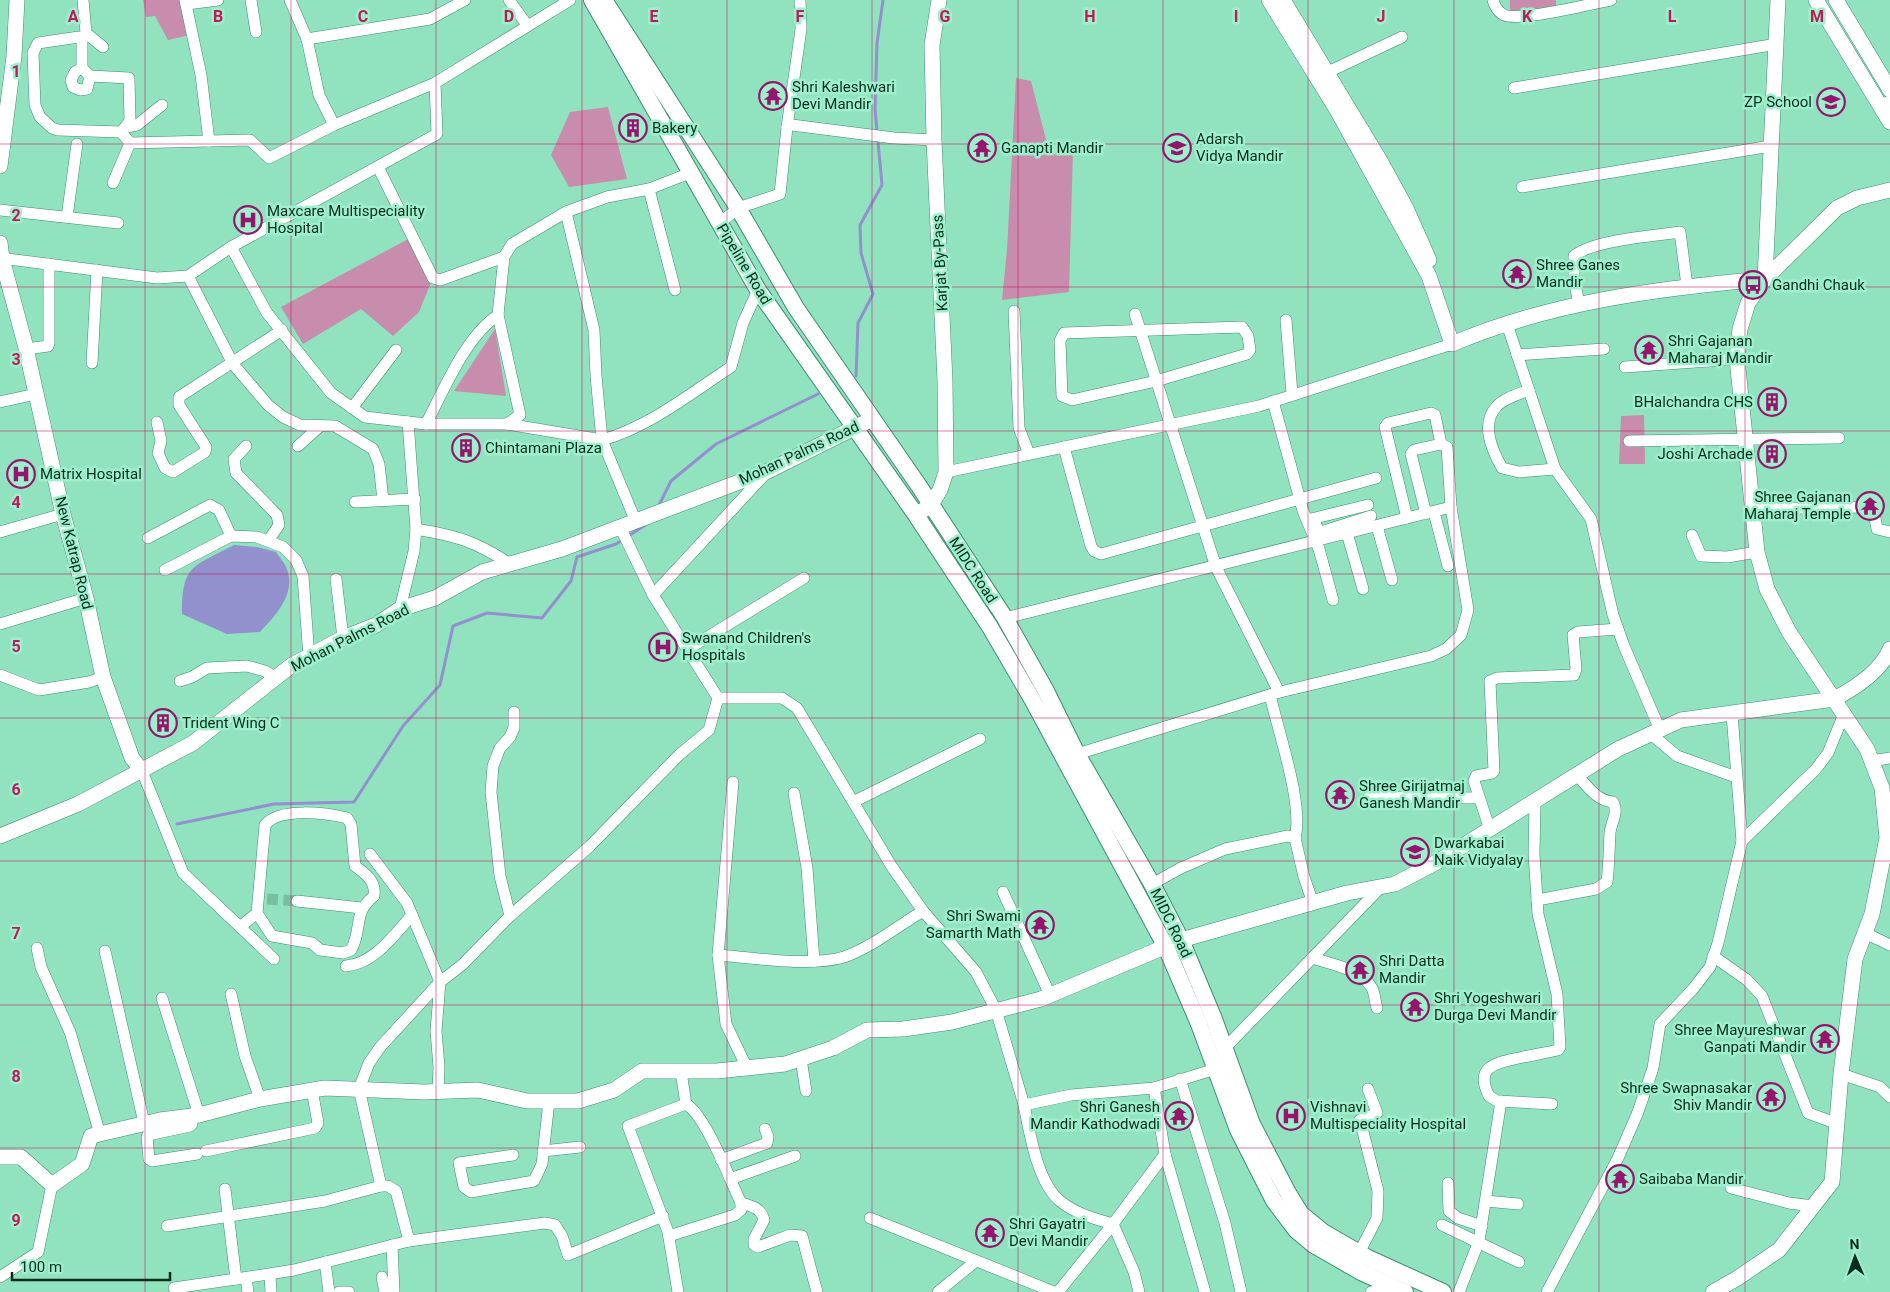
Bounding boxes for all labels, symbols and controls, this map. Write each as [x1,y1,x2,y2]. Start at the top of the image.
text: A [68,7,79,26]
text: B [213,7,223,26]
text: C [358,7,368,26]
text: D [504,7,514,26]
text: E [650,7,659,26]
text: F [796,7,805,26]
text: G [940,7,951,26]
text: H [1084,7,1096,26]
text: I [1234,7,1238,26]
text: J [1377,7,1385,26]
text: K [1522,7,1533,26]
text: L [1668,7,1677,26]
text: M [1810,7,1824,26]
text: 1 [11,62,21,81]
place label: Shri Kaleshwari Devi Mandir [792,78,895,113]
temple icon: Shri Kaleshwari Devi Mandir [758,81,788,111]
school or university icon: ZP School [1816,87,1846,117]
place label: ZP School [1744,93,1812,111]
building icon: Bakery [618,113,648,143]
place label: Bakery [652,119,697,137]
place label: Adarsh Vidya Mandir [1196,130,1283,165]
temple icon: Ganapti Mandir [967,133,997,163]
school or university icon: Adarsh Vidya Mandir [1162,133,1192,163]
place label: Ganapti Mandir [1001,139,1103,157]
place label: Maxcare Multispeciality Hospital [267,202,425,237]
hospital icon: Maxcare Multispeciality Hospital [233,205,263,235]
text: 2 [11,206,21,225]
street label: Karjat By-Pass [928,214,952,312]
street label: Pipeline Road [713,220,775,308]
place label: Shree Ganes Mandir [1536,256,1620,291]
temple icon: Shree Ganes Mandir [1502,259,1532,289]
bus stop icon: Gandhi Chauk [1738,270,1768,300]
place label: Gandhi Chauk [1772,276,1865,294]
place label: Shri Gajanan Maharaj Mandir [1668,332,1773,367]
temple icon: Shri Gajanan Maharaj Mandir [1634,335,1664,365]
text: 3 [11,350,21,369]
building icon: BHalchandra CHS [1757,387,1787,417]
place label: BHalchandra CHS [1634,393,1753,411]
street label: Mohan Palms Road [736,417,862,489]
building icon: Chintamani Plaza [451,433,481,463]
place label: Chintamani Plaza [485,439,602,457]
building icon: Joshi Archade [1757,439,1787,469]
place label: Joshi Archade [1657,445,1753,463]
hospital icon: Matrix Hospital [6,459,36,489]
place label: Matrix Hospital [40,465,142,483]
place label: Shree Gajanan Maharaj Temple [1744,488,1851,523]
temple icon: Shree Gajanan Maharaj Temple [1855,491,1885,521]
text: 4 [11,493,21,512]
street label: New Katrap Road [51,495,97,611]
street label: MIDC Road [945,534,1001,606]
street label: Mohan Palms Road [288,600,412,676]
place label: Swanand Children's Hospitals [682,629,811,664]
hospital icon: Swanand Children's Hospitals [648,632,678,662]
text: 5 [11,637,21,656]
building icon: Trident Wing C [148,708,178,738]
place label: Trident Wing C [182,714,280,732]
place label: Shree Girijatmaj Ganesh Mandir [1359,777,1465,812]
text: 6 [11,780,21,799]
temple icon: Shree Girijatmaj Ganesh Mandir [1325,780,1355,810]
place label: Dwarkabai Naik Vidyalay [1434,834,1523,869]
school or university icon: Dwarkabai Naik Vidyalay [1400,837,1430,867]
street label: MIDC Road [1146,885,1196,961]
place label: Shri Swami Samarth Math [926,907,1021,942]
temple icon: Shri Swami Samarth Math [1025,910,1055,940]
text: 7 [11,924,21,943]
place label: Shri Datta Mandir [1379,952,1445,987]
temple icon: Shri Datta Mandir [1345,955,1375,985]
place label: Shri Yogeshwari Durga Devi Mandir [1434,989,1556,1024]
temple icon: Shri Yogeshwari Durga Devi Mandir [1400,992,1430,1022]
place label: Shree Mayureshwar Ganpati Mandir [1674,1021,1806,1056]
temple icon: Shree Mayureshwar Ganpati Mandir [1810,1024,1840,1054]
text: 8 [11,1067,21,1086]
place label: Shree Swapnasakar Shiv Mandir [1620,1079,1752,1114]
temple icon: Shree Swapnasakar Shiv Mandir [1756,1082,1786,1112]
place label: Shri Ganesh Mandir Kathodwadi [1030,1098,1160,1133]
place label: Vishnavi Multispeciality Hospital [1310,1098,1466,1133]
temple icon: Shri Ganesh Mandir Kathodwadi [1164,1101,1194,1131]
hospital icon: Vishnavi Multispeciality Hospital [1276,1101,1306,1131]
temple icon: Saibaba Mandir [1605,1164,1635,1194]
place label: Saibaba Mandir [1639,1170,1743,1188]
text: 9 [11,1211,21,1230]
place label: Shri Gayatri Devi Mandir [1009,1215,1088,1250]
temple icon: Shri Gayatri Devi Mandir [975,1218,1005,1248]
north arrow [1830,1232,1880,1282]
text: N [1849,1236,1860,1252]
scale bar [12,1250,170,1282]
text: 100 m [20,1258,62,1276]

